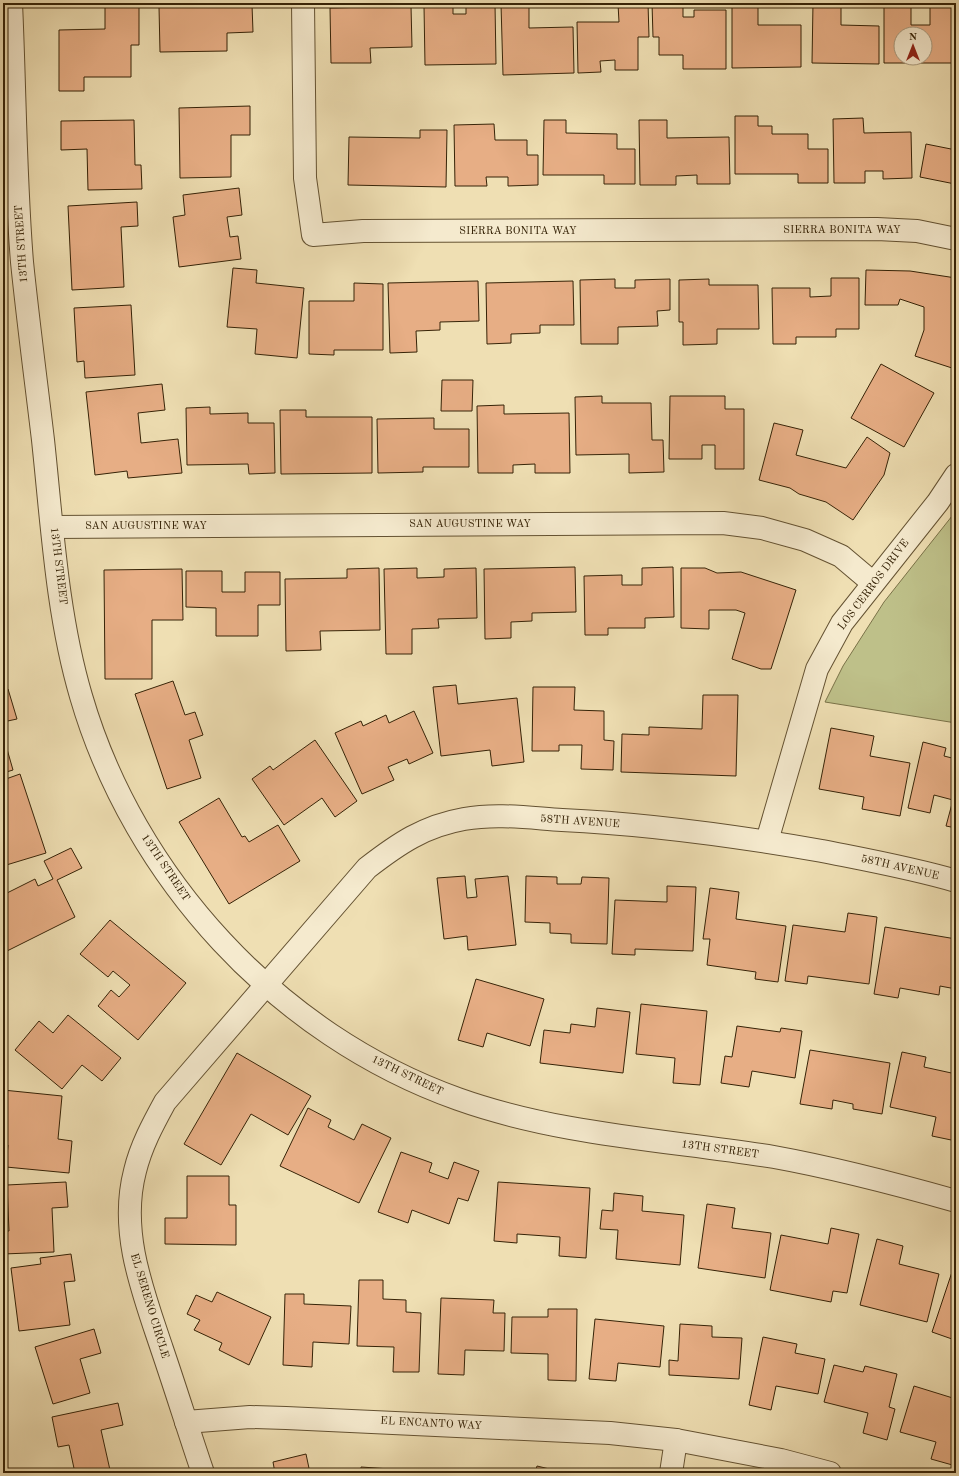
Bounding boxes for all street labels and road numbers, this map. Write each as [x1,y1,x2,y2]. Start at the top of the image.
street label: 13TH STREET [14,205,30,283]
street label: SIERRA BONITA WAY [783,225,901,236]
street label: SIERRA BONITA WAY [459,226,577,237]
street label: SAN AUGUSTINE WAY [409,519,531,530]
street label: SAN AUGUSTINE WAY [85,521,207,532]
street label: 13TH STREET [48,527,68,605]
street label: LOS CERROS DRIVE [836,538,912,632]
street label: 58TH AVENUE [540,814,620,830]
street label: 13TH STREET [139,833,191,904]
street label: 58TH AVENUE [860,854,940,882]
street label: 13TH STREET [370,1054,445,1098]
street label: 13TH STREET [681,1139,759,1161]
street label: EL SERENO CIRCLE [128,1252,170,1360]
street label: EL ENCANTO WAY [380,1416,482,1432]

